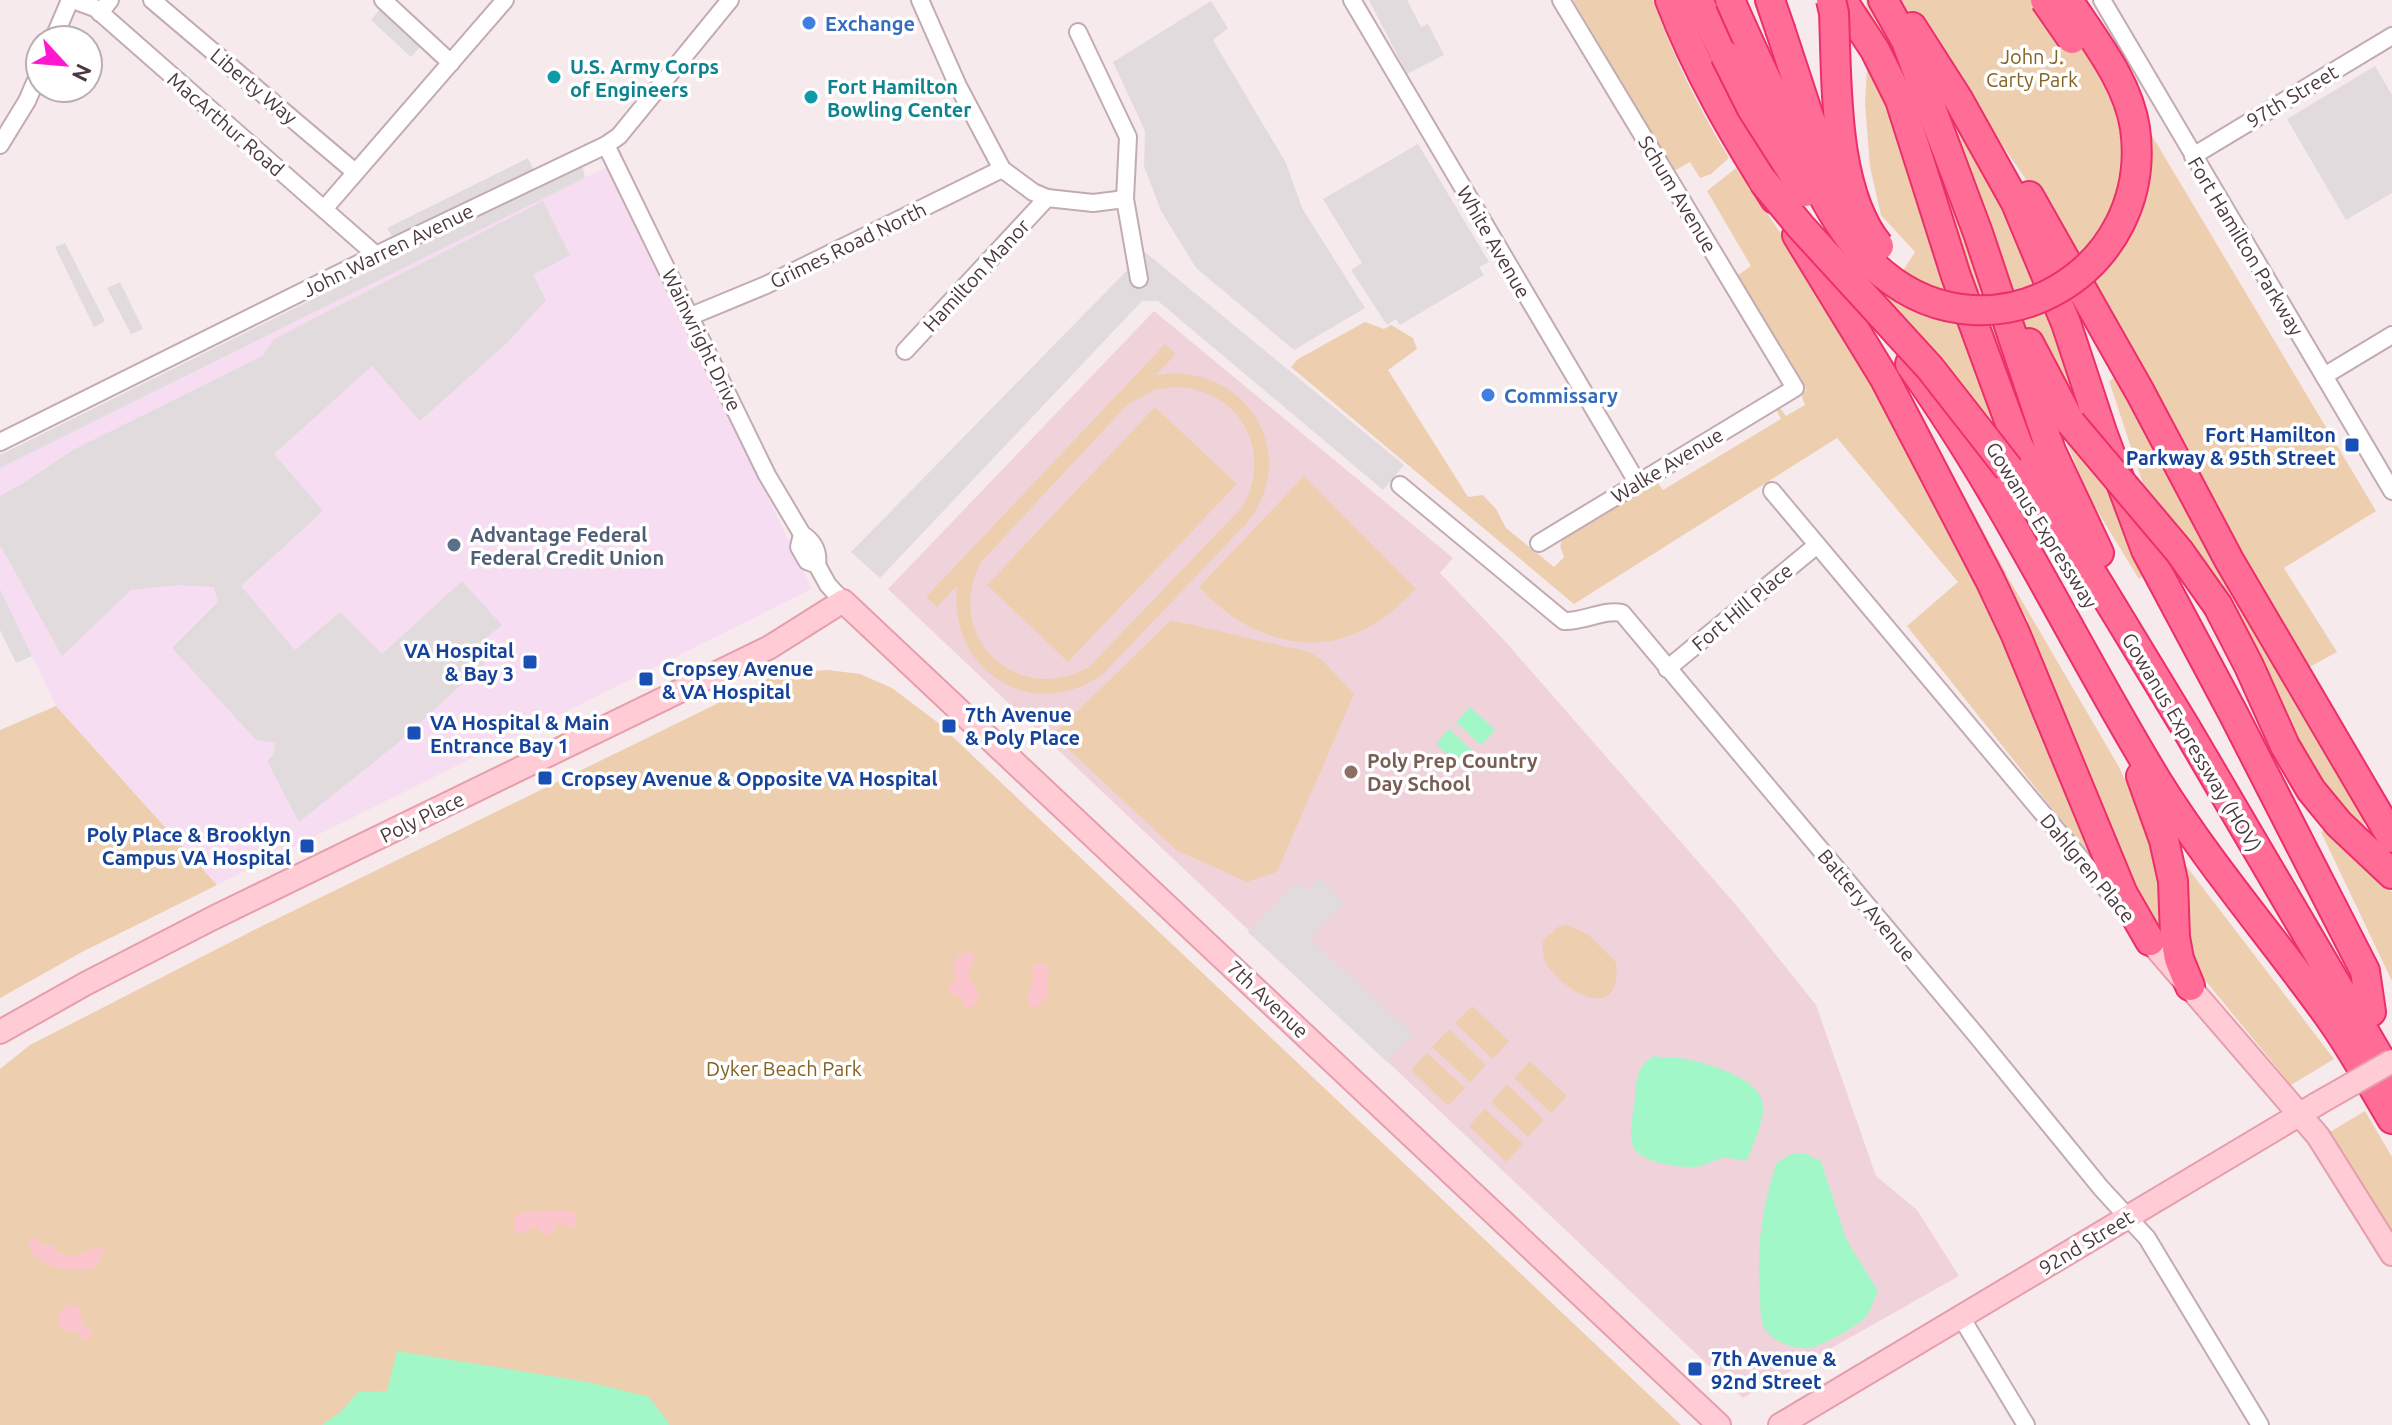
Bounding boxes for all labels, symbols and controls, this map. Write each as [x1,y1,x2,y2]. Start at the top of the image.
place label: Exchange [825,12,915,35]
marker: Exchange [800,14,818,32]
north arrow [24,24,104,104]
street label: Liberty Way [206,43,302,129]
park label: John J. Carty Park [1986,45,2078,91]
place label: U.S. Army Corps of Engineers [570,55,719,101]
text: N [68,60,97,86]
street label: 97th Street [2242,60,2342,132]
street label: MacArthur Road [163,67,289,181]
marker: U.S. Army Corps of Engineers [545,68,563,86]
place label: Fort Hamilton Bowling Center [827,75,972,121]
marker: Fort Hamilton Bowling Center [802,88,820,106]
street label: Schum Avenue [1634,132,1722,256]
street label: Fort Hamilton Parkway [2183,152,2309,340]
street label: White Avenue [1453,182,1535,302]
street label: Grimes Road North [766,197,930,293]
street label: John Warren Avenue [299,199,477,301]
street label: Hamilton Manor [918,214,1034,336]
street label: Wainwright Drive [658,265,746,415]
place label: Commissary [1504,384,1618,407]
marker: Commissary [1479,386,1497,404]
street label: Walke Avenue [1607,423,1727,507]
place label: Fort Hamilton Parkway & 95th Street [2126,423,2336,469]
marker: Fort Hamilton Parkway & 95th Street [2343,436,2361,454]
street label: Gowanus Expressway [1982,438,2103,613]
place label: Advantage Federal Federal Credit Union [470,523,664,569]
marker: Advantage Federal Federal Credit Union [445,536,463,554]
street label: Fort Hill Place [1687,558,1797,656]
street label: Gowanus Expressway (HOV) [2118,629,2266,855]
place label: VA Hospital & Bay 3 [404,639,514,685]
marker: VA Hospital & Bay 3 [521,653,539,671]
place label: Cropsey Avenue & VA Hospital [662,657,814,703]
marker: Cropsey Avenue & VA Hospital [637,670,655,688]
place label: 7th Avenue & Poly Place [965,703,1080,749]
place label: VA Hospital & Main Entrance Bay 1 [430,711,610,757]
marker: 7th Avenue & Poly Place [940,717,958,735]
marker: VA Hospital & Main Entrance Bay 1 [405,724,423,742]
place label: Poly Prep Country Day School [1367,749,1538,795]
marker: Poly Prep Country Day School [1342,763,1360,781]
place label: Cropsey Avenue & Opposite VA Hospital [561,767,938,790]
marker: Cropsey Avenue & Opposite VA Hospital [536,769,554,787]
street label: Poly Place [376,787,468,847]
street label: Dahlgren Place [2036,809,2140,927]
place label: Poly Place & Brooklyn Campus VA Hospital [86,823,291,869]
marker: Poly Place & Brooklyn Campus VA Hospital [298,837,316,855]
street label: Battery Avenue [1813,844,1921,966]
street label: 7th Avenue [1223,956,1313,1042]
park label: Dyker Beach Park [706,1057,862,1080]
street label: 92nd Street [2035,1205,2138,1279]
place label: 7th Avenue & 92nd Street [1711,1347,1836,1393]
marker: 7th Avenue & 92nd Street [1686,1360,1704,1378]

